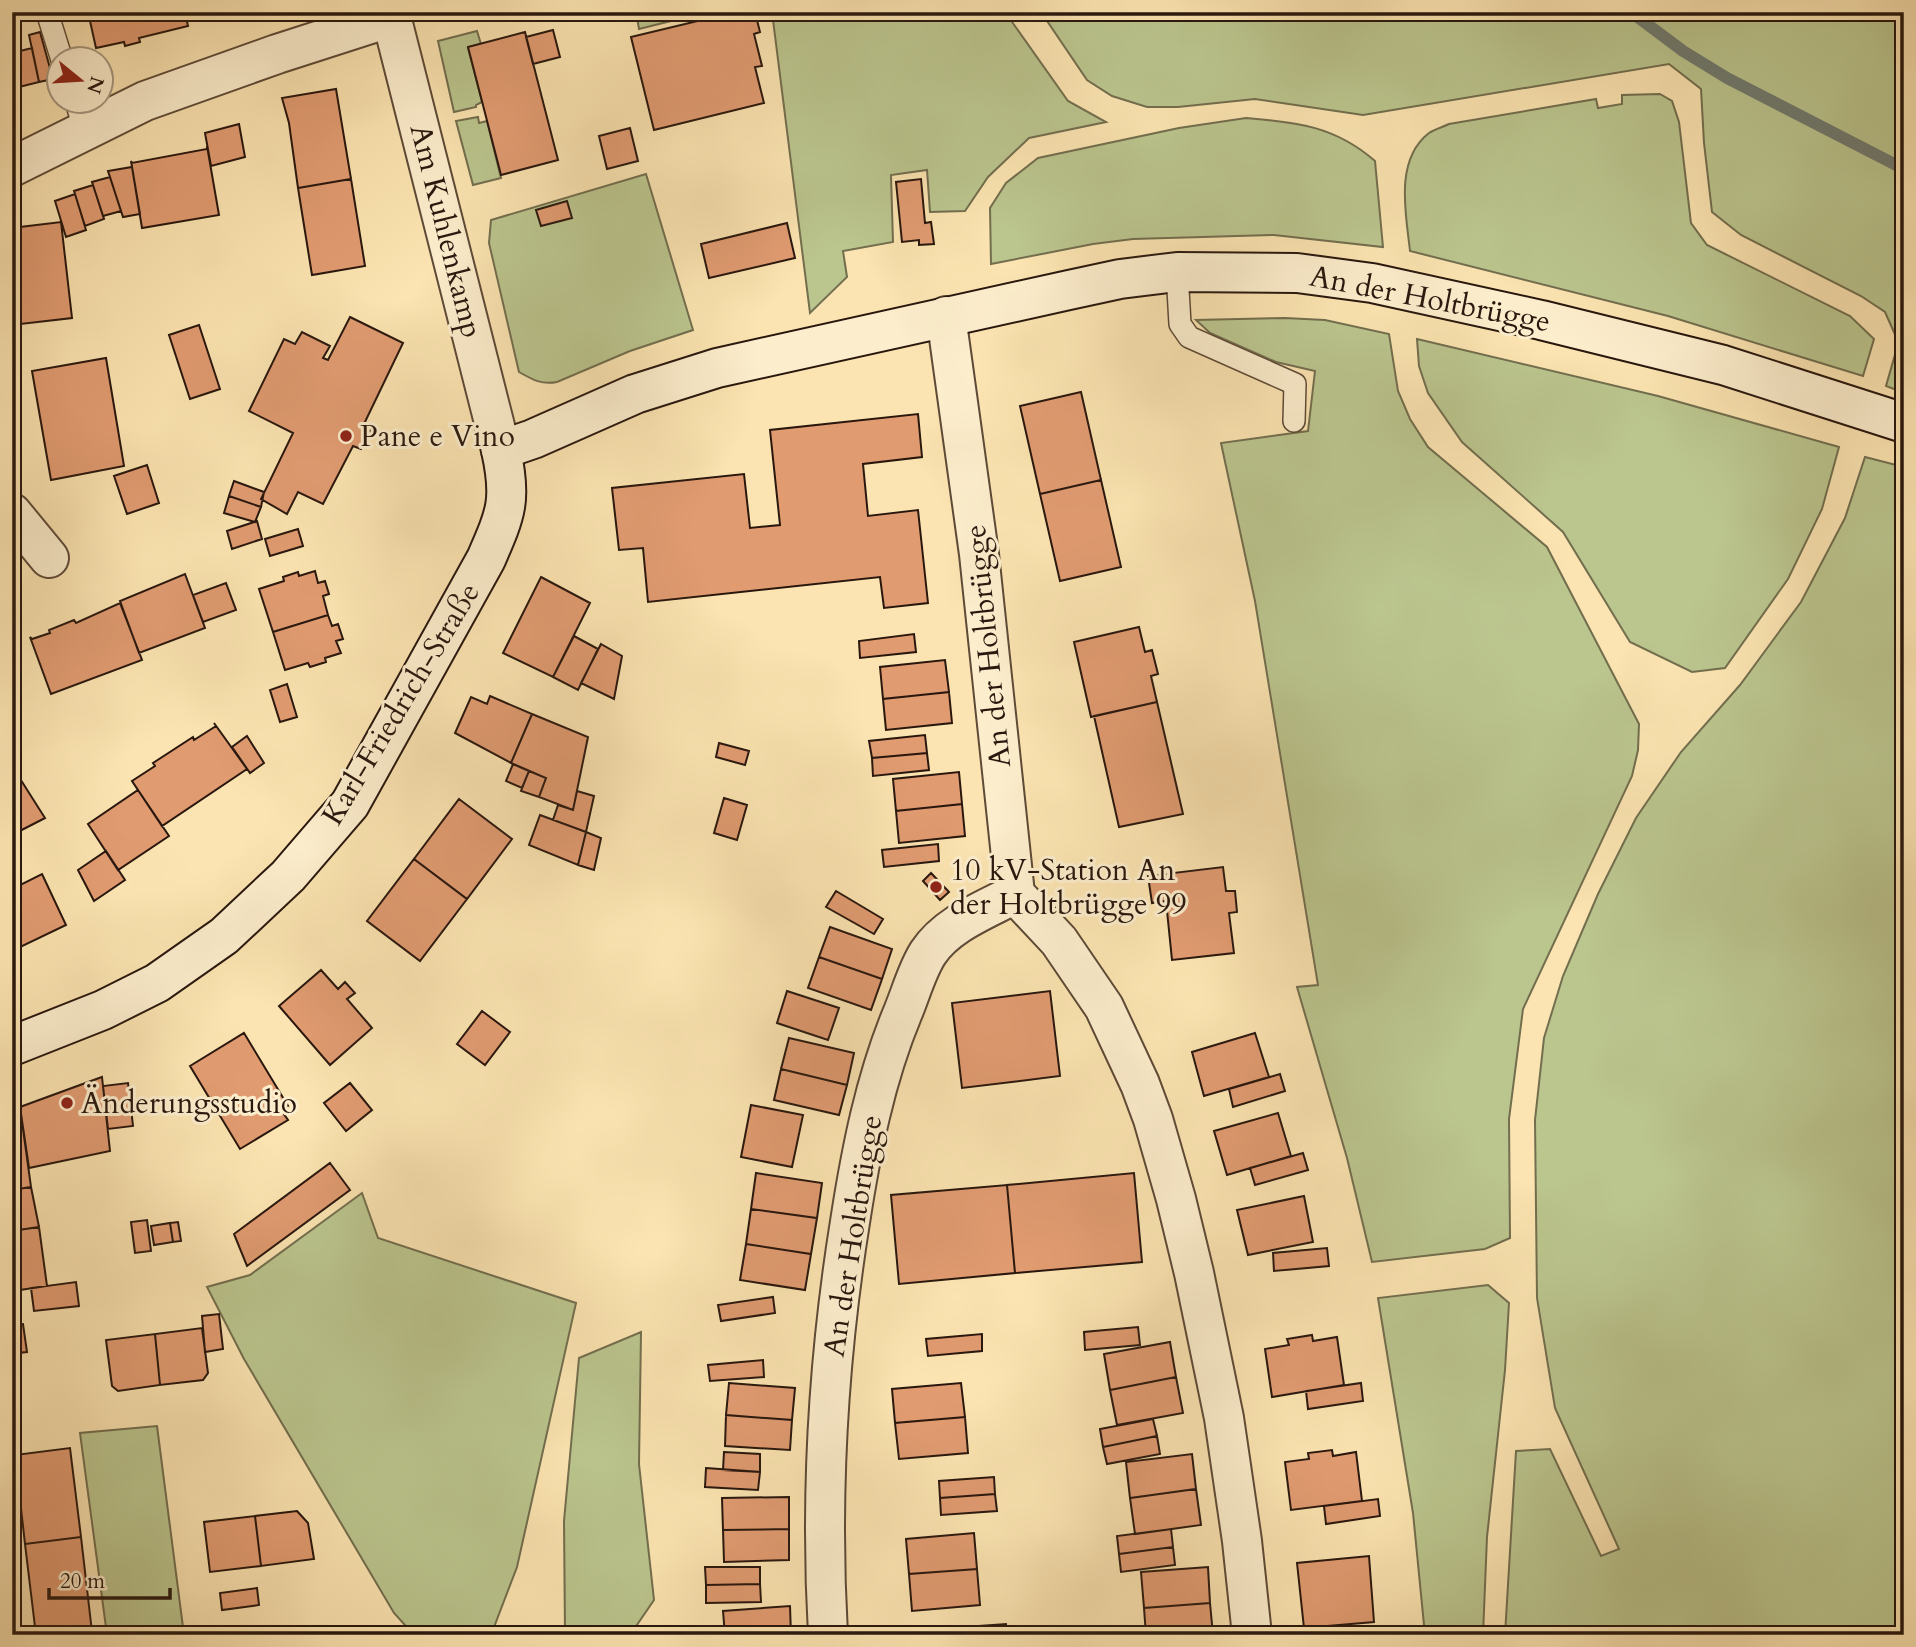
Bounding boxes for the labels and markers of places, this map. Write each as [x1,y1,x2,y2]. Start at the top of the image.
place label: Pane e Vino [360,416,515,457]
marker: Pane e Vino [338,428,354,444]
place label: 10 kV-Station An der Holtbrügge 99 [950,850,1187,925]
marker: 10 kV-Station An der Holtbrügge 99 [928,879,944,895]
place label: Änderungsstudio [81,1083,297,1124]
marker: Änderungsstudio [59,1095,75,1111]

